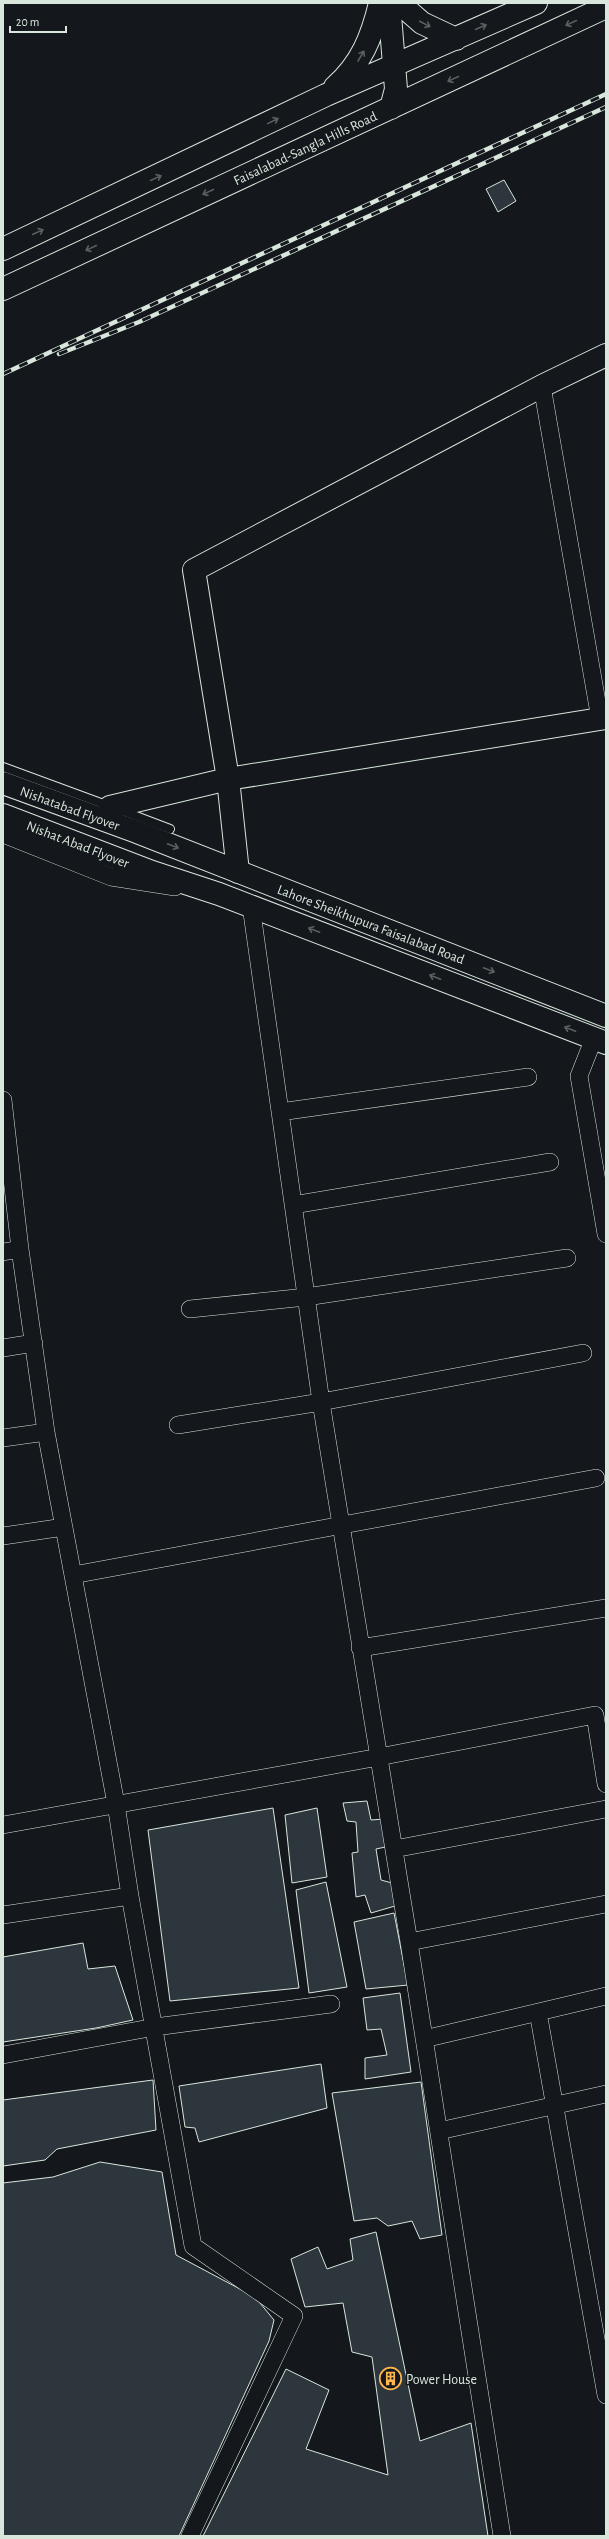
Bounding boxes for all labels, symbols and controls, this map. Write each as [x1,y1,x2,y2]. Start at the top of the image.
scale bar [10,8,66,34]
text: 20 m [16,16,39,28]
one-way arrow [565,20,577,27]
one-way arrow [419,21,431,28]
one-way arrow [475,23,487,30]
one-way arrow [358,50,366,62]
one-way arrow [447,76,459,83]
street label: Faisalabad-Sangla Hills Road [232,110,379,188]
one-way arrow [267,117,279,124]
one-way arrow [150,173,162,181]
one-way arrow [203,189,215,196]
one-way arrow [32,228,44,235]
one-way arrow [85,245,97,252]
street label: Nishatabad Flyover [18,784,122,834]
street label: Nishat Abad Flyover [24,819,131,871]
one-way arrow [166,843,178,851]
street label: Lahore Sheikhupura Faisalabad Road [275,883,466,967]
one-way arrow [308,926,320,934]
one-way arrow [483,967,495,975]
one-way arrow [430,972,442,980]
one-way arrow [564,1024,576,1032]
building icon: Power House [378,2366,404,2392]
place label: Power House [406,2373,477,2387]

